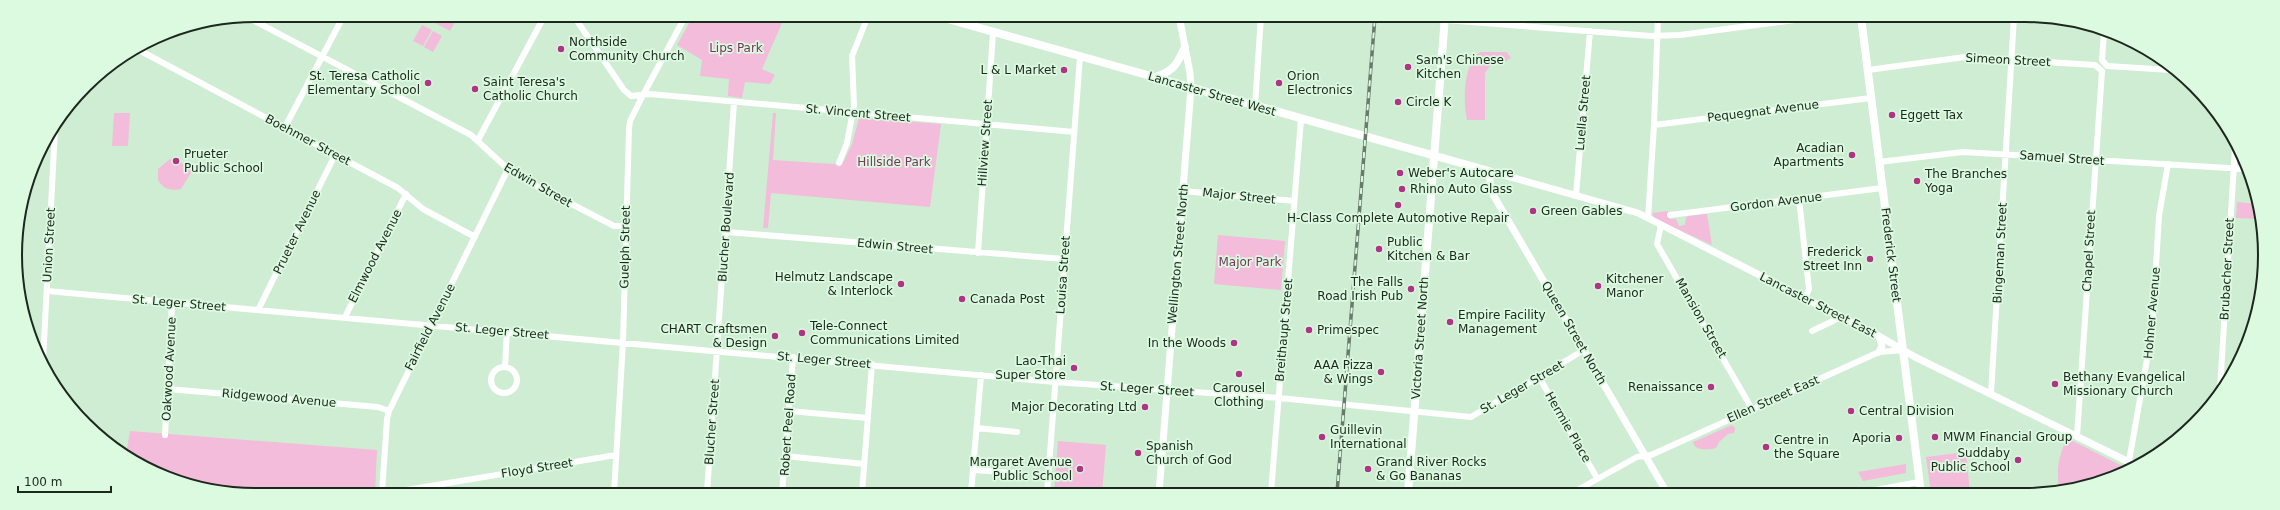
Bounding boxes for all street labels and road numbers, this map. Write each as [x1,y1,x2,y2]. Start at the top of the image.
street label: Simeon Street [1965,51,2051,69]
street label: Lancaster Street West [1146,69,1278,119]
street label: Luella Street [1573,74,1593,151]
street label: Pequegnat Avenue [1706,97,1820,125]
street label: Hillview Street [975,99,995,187]
street label: St. Vincent Street [805,101,911,125]
street label: Boehmer Street [263,112,353,169]
street label: Samuel Street [2019,148,2105,168]
street label: Edwin Street [501,160,575,210]
street label: Blucher Boulevard [715,172,737,282]
street label: Wellington Street North [1165,183,1191,325]
street label: Major Street [1202,185,1277,207]
street label: Prueter Avenue [270,187,324,277]
street label: Gordon Avenue [1729,189,1823,215]
street label: Bingeman Street [1990,202,2010,304]
street label: Guelph Street [617,205,633,289]
street label: Union Street [40,207,58,283]
street label: Elmwood Avenue [345,207,405,305]
street label: Frederick Street [1878,207,1904,303]
street label: Chapel Street [2080,209,2098,292]
street label: Brubacher Street [2217,217,2237,321]
street label: Louisa Street [1053,235,1073,315]
street label: Edwin Street [856,236,934,256]
street label: Hohner Avenue [2141,266,2163,360]
street label: Lancaster Street East [1757,270,1879,341]
street label: Mansion Street [1672,275,1730,361]
street label: Victoria Street North [1409,276,1431,400]
street label: Breithaupt Street [1273,278,1296,382]
street label: Queen Street North [1539,279,1609,387]
street label: Fairfield Avenue [402,281,458,373]
street label: St. Leger Street [132,292,227,314]
street label: Oakwood Avenue [159,317,179,421]
street label: St. Leger Street [455,320,550,342]
street label: St. Leger Street [777,349,872,371]
street label: St. Leger Street [1478,357,1566,417]
street label: Ellen Street East [1725,372,1821,426]
street label: Robert Peel Road [777,373,799,477]
street label: Blucher Street [702,378,722,465]
street label: St. Leger Street [1100,379,1195,399]
street label: Ridgewood Avenue [221,386,337,410]
street label: Hermie Place [1542,389,1594,465]
street label: Floyd Street [500,455,574,481]

